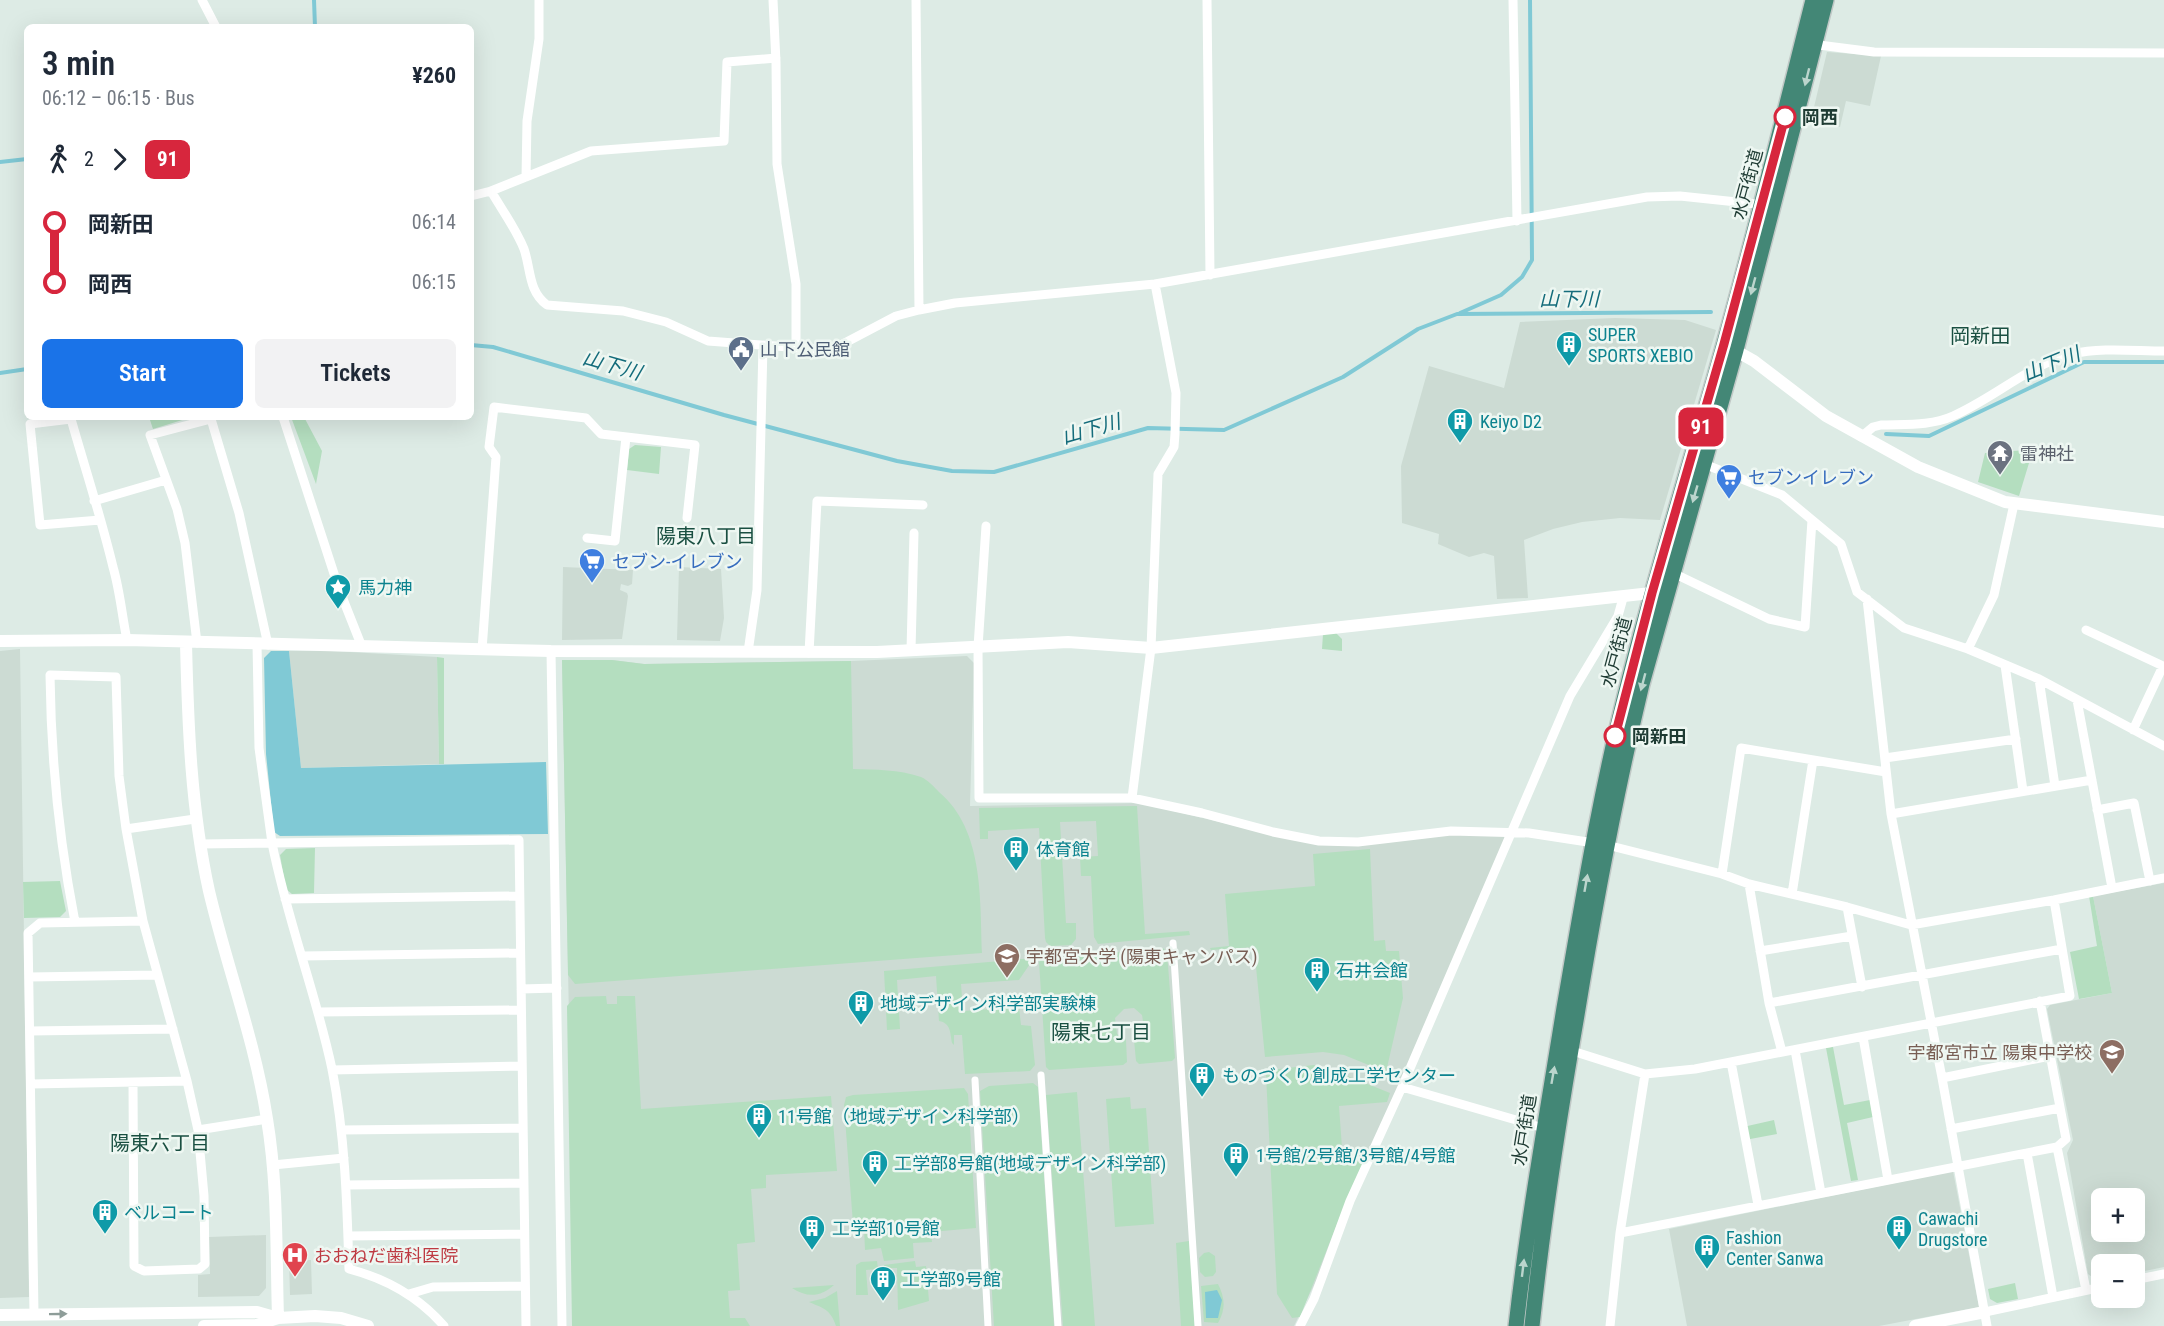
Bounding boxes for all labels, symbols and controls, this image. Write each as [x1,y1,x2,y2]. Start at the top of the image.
text: 3 min [42,44,115,83]
text: ¥260 [412,63,456,88]
one-way arrow [1802,68,1811,86]
text: 06:12 – 06:15 · Bus [42,86,195,110]
marker: 岡西 [1774,106,1796,128]
place label: 岡西 [1802,107,1838,128]
icon: walk [42,143,75,176]
icon: forward [103,143,136,176]
text: 2 [84,147,94,171]
text: 91 [157,147,178,171]
street label: 水戸街道 [1728,147,1766,221]
text: 06:14 [412,210,456,234]
text: 岡新田 [88,212,154,237]
text: 06:15 [412,270,456,294]
text: 岡西 [88,272,132,297]
one-way arrow [1747,277,1757,295]
water label: 山下川 [1539,287,1601,311]
place label: SUPER SPORTS XEBIO [1588,324,1694,366]
district label: 岡新田 [1950,324,2010,348]
building icon: SUPER SPORTS XEBIO [1554,329,1584,367]
public building icon: 山下公民館 [726,334,756,372]
button: Start [42,339,243,408]
button: Tickets [255,339,456,408]
place label: 山下公民館 [760,339,850,360]
water label: 山下川 [2019,341,2085,386]
water label: 山下川 [580,345,646,385]
building icon: Keiyo D2 [1445,406,1475,444]
line badge: 91 [1674,408,1728,446]
water label: 山下川 [1059,409,1125,449]
place label: Keiyo D2 [1480,411,1542,432]
text: 91 [1690,415,1712,439]
temple icon: 雷神社 [1985,438,2015,476]
place label: 雷神社 [2020,443,2074,464]
supermarket icon: セブンイレブン [1714,462,1744,500]
place label: セブンイレブン [1748,467,1874,488]
one-way arrow [1690,485,1699,503]
district label: 陽東八丁目 [656,524,756,548]
supermarket icon: セブン-イレブン [577,546,607,584]
place label: セブン-イレブン [612,551,742,572]
place icon: 馬力神 [323,572,353,610]
place label: 馬力神 [358,577,412,598]
street label: 水戸街道 [1597,615,1635,689]
one-way arrow [1637,673,1647,691]
marker: 岡新田 [1604,725,1626,747]
place label: 岡新田 [1632,726,1686,747]
building icon: 体育館 [1001,834,1031,872]
place label: 体育館 [1036,839,1090,860]
one-way arrow [1582,873,1591,892]
school or university icon: 宇都宮大学 (陽東キャンパス) [992,941,1022,979]
place label: 宇都宮大学 (陽東キャンパス) [1026,946,1258,968]
building icon: 石井会館 [1302,955,1332,993]
place label: 石井会館 [1336,960,1408,981]
building icon: 地域デザイン科学部実験棟 [846,988,876,1026]
place label: 地域デザイン科学部実験棟 [880,993,1096,1014]
district label: 陽東七丁目 [1051,1020,1151,1044]
school or university icon: 宇都宮市立 陽東中学校 [2097,1037,2127,1075]
place label: 宇都宮市立 陽東中学校 [1908,1042,2092,1063]
building icon: ものづくり創成工学センター [1187,1060,1217,1098]
place label: ものづくり創成工学センター [1222,1065,1456,1086]
one-way arrow [1549,1066,1558,1085]
street label: 水戸街道 [1508,1093,1540,1167]
building icon: 11号館（地域デザイン科学部） [744,1101,774,1139]
place label: 11号館（地域デザイン科学部） [778,1106,1030,1127]
district label: 陽東六丁目 [110,1131,210,1155]
building icon: 1号館/2号館/3号館/4号館 [1221,1140,1251,1178]
place label: 1号館/2号館/3号館/4号館 [1256,1145,1456,1166]
building icon: 工学部8号館(地域デザイン科学部) [860,1148,890,1186]
place label: 工学部8号館(地域デザイン科学部) [894,1153,1166,1175]
map controls [2091,1188,2145,1308]
button: + [2091,1188,2145,1242]
building icon: ベルコート [90,1197,120,1235]
place label: ベルコート [124,1202,214,1223]
place label: Cawachi Drugstore [1918,1208,1988,1250]
building icon: 工学部10号館 [797,1213,827,1251]
building icon: Cawachi Drugstore [1884,1213,1914,1251]
place label: 工学部10号館 [832,1218,940,1239]
place label: Fashion Center Sanwa [1726,1227,1824,1269]
building icon: Fashion Center Sanwa [1692,1232,1722,1270]
hospital icon: おおねだ歯科医院 [280,1240,310,1278]
place label: おおねだ歯科医院 [314,1245,458,1266]
button: − [2091,1254,2145,1308]
one-way arrow [1518,1258,1528,1277]
building icon: 工学部9号館 [868,1264,898,1302]
place label: 工学部9号館 [902,1269,1001,1290]
one-way arrow [49,1309,68,1319]

